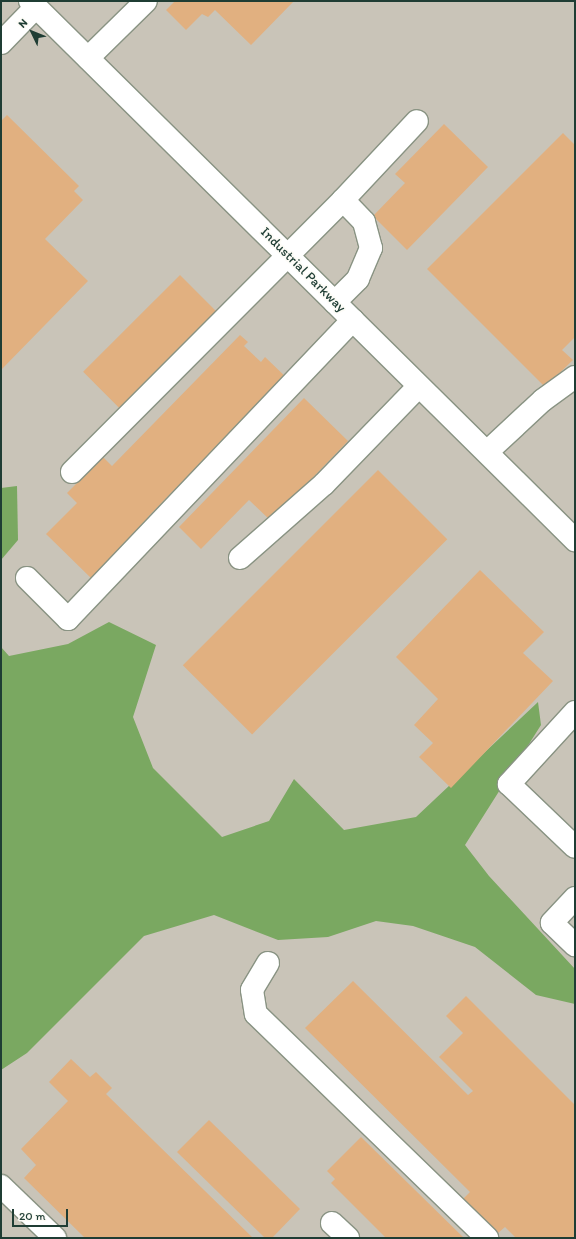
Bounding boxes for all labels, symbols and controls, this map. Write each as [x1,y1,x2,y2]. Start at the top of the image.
north arrow [12,12,52,52]
text: N [16,16,30,31]
street label: Industrial Parkway [257,224,349,316]
scale bar [14,1201,70,1227]
text: 20 m [19,1209,46,1223]

